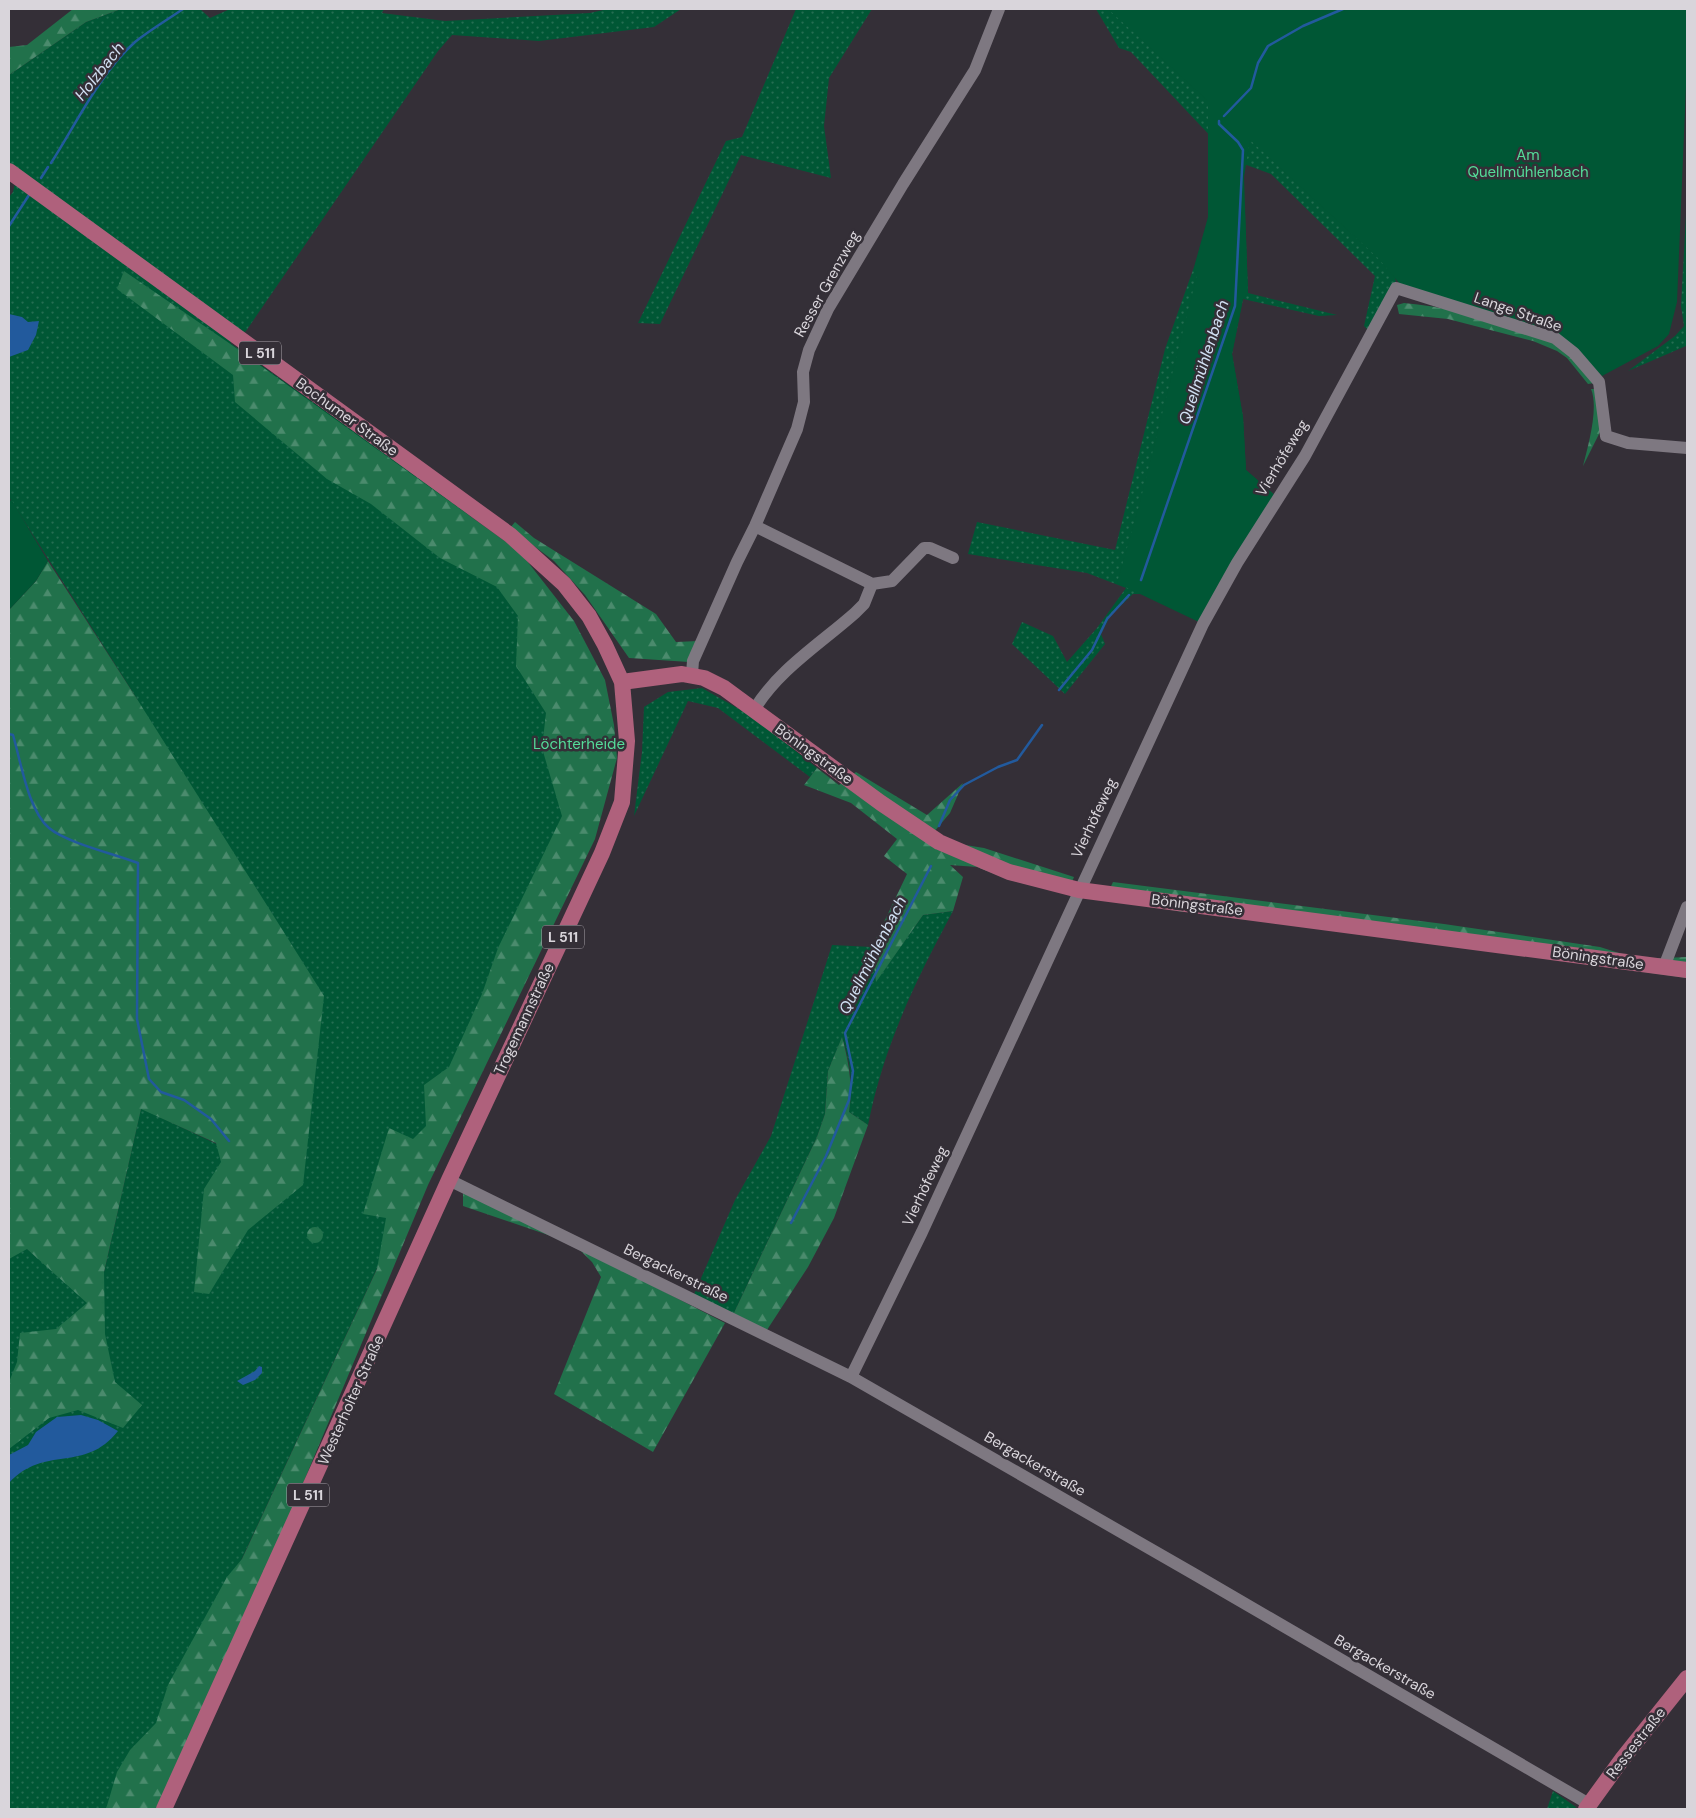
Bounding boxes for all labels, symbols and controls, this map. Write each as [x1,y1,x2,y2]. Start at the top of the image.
water label: Holzbach [70,38,129,105]
park label: Am Quellmühlenbach [1467,145,1589,182]
street label: Resser Grenzweg [789,227,865,341]
street label: Lange Straße [1471,288,1565,336]
water label: Quellmühlenbach [1173,297,1233,427]
road number: L 511 [239,342,281,364]
street label: Bochumer Straße [292,373,402,461]
street label: Vierhöfeweg [1251,416,1313,500]
street label: Böningstraße [771,719,857,789]
park label: Löchterheide [533,734,625,754]
street label: Vierhöfeweg [1067,775,1121,861]
street label: Böningstraße [1150,889,1244,921]
water label: Quellmühlenbach [834,893,911,1018]
road number: L 511 [542,926,584,949]
street label: Böningstraße [1551,942,1645,974]
street label: Trogemannstraße [489,960,559,1078]
street label: Vierhöfeweg [898,1143,952,1229]
street label: Bergackerstraße [620,1239,732,1307]
street label: Westerholter Straße [313,1332,389,1468]
street label: Bergackerstraße [981,1427,1089,1501]
road number: L 511 [287,1484,329,1506]
street label: Bergackerstraße [1331,1630,1439,1704]
street label: Ressestraße [1602,1703,1670,1783]

